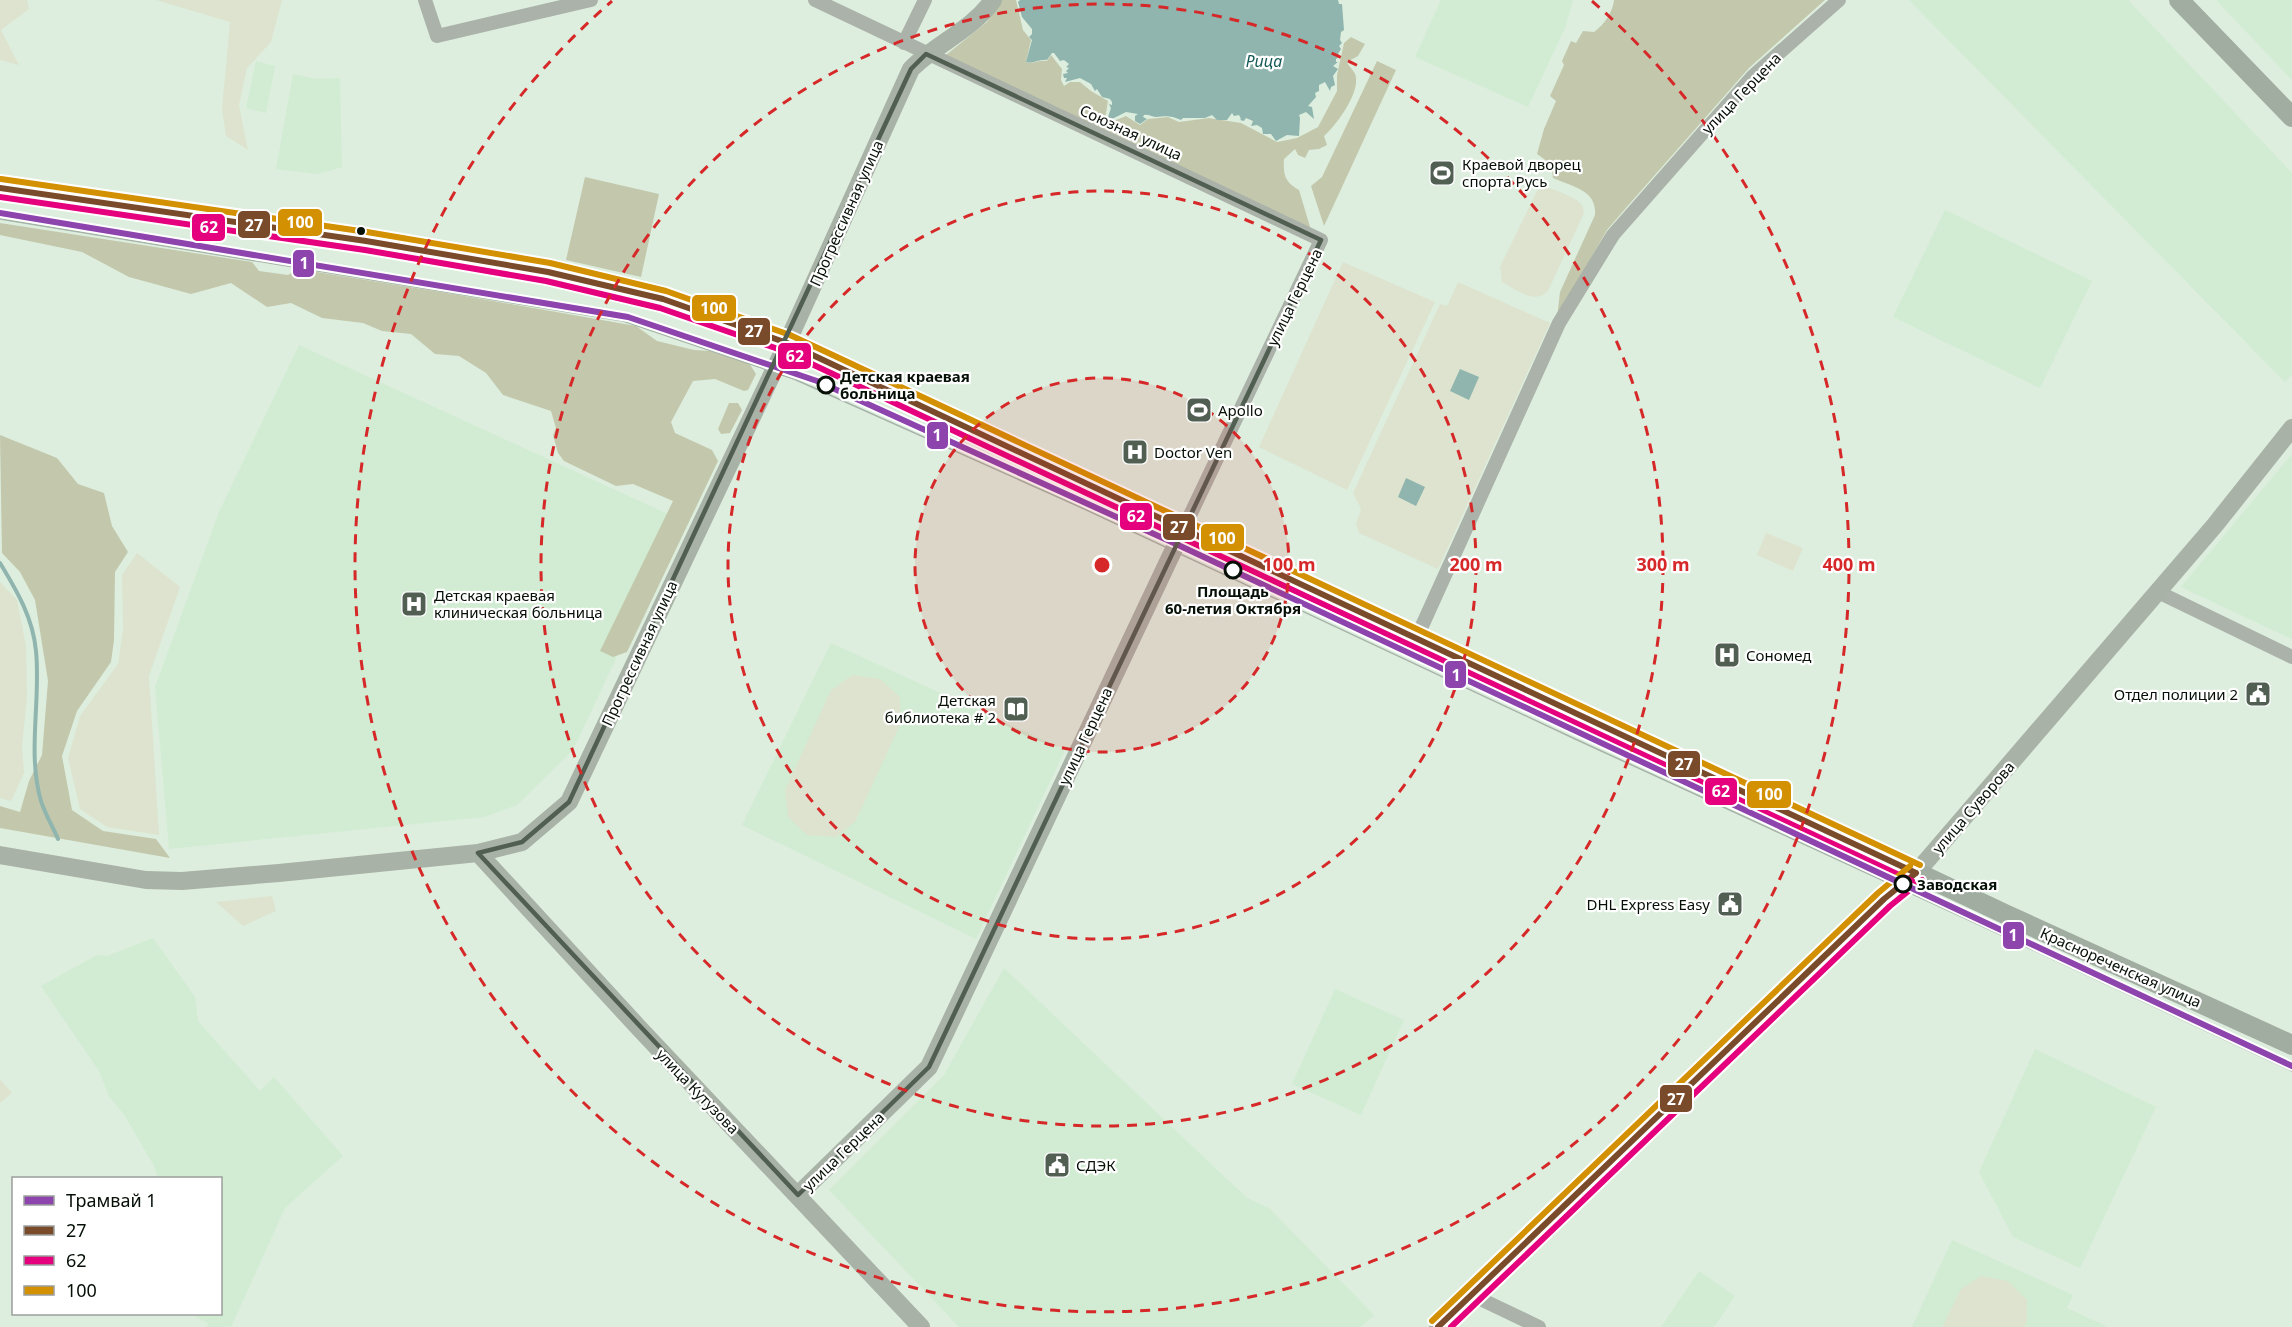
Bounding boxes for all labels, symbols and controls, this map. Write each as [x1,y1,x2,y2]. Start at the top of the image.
street label: улица Герцена [1697,48,1785,138]
water label: Рица [1246,50,1282,72]
street label: Союзная улица [1077,100,1185,164]
street label: Прогрессивная улица [805,137,887,289]
place label: Краевой дворец спорта Русь [1462,154,1582,191]
sports icon: Краевой дворец спорта Русь [1427,158,1457,188]
line badge: 100 [277,208,323,237]
line badge: 27 [237,210,271,239]
text: 100 [286,211,314,233]
line badge: 62 [191,213,226,242]
text: 27 [245,214,263,236]
text: 62 [200,216,218,238]
unlabelled marker [355,225,367,237]
street label: улица Герцена [1262,245,1326,349]
line badge: 1 [292,249,315,278]
text: 1 [299,252,309,274]
line badge: 100 [691,294,737,322]
text: 100 [700,297,728,319]
line badge: 27 [737,317,771,346]
text: 27 [745,320,763,342]
line badge: 62 [777,342,812,370]
text: 62 [786,345,804,367]
place label: Детская краевая больница [840,366,970,403]
marker: Детская краевая больница [817,376,835,394]
sports icon: Apollo [1184,395,1214,425]
place label: Apollo [1218,400,1263,420]
line badge: 1 [926,421,949,450]
text: 1 [932,424,942,446]
hospital icon: Doctor Ven [1120,437,1150,467]
place label: Doctor Ven [1154,442,1232,462]
line badge: 62 [1119,502,1153,531]
text: 62 [1127,505,1145,527]
line badge: 27 [1162,513,1196,541]
text: 27 [1170,516,1188,538]
line badge: 100 [1200,523,1245,552]
text: 100 [1208,527,1236,549]
text: 100 m [1262,552,1316,576]
text: 200 m [1449,552,1503,576]
text: 300 m [1636,552,1690,576]
text: 400 m [1822,552,1876,576]
centre of rings [1092,555,1112,575]
marker: Площадь 60-летия Октября [1224,561,1242,579]
street label: Прогрессивная улица [597,577,681,729]
place label: Площадь 60-летия Октября [1165,581,1301,618]
place label: Детская краевая клиническая больница [434,585,603,622]
hospital icon: Детская краевая клиническая больница [399,589,429,619]
hospital icon: Сономед [1712,640,1742,670]
place label: Сономед [1746,645,1811,665]
line badge: 1 [1444,660,1467,689]
text: 1 [1451,664,1461,686]
public building icon: Отдел полиции 2 [2243,679,2273,709]
street label: улица Герцена [1054,684,1116,788]
place label: Отдел полиции 2 [2114,684,2238,704]
place label: Детская библиотека # 2 [885,690,996,727]
library icon: Детская библиотека # 2 [1001,694,1031,724]
line badge: 27 [1667,750,1701,778]
text: 27 [1675,753,1693,775]
street label: улица Суворова [1927,757,2019,857]
line badge: 62 [1704,777,1738,806]
text: 62 [1712,780,1730,802]
line badge: 100 [1746,780,1792,809]
text: 100 [1755,783,1783,805]
place label: Заводская [1917,874,1997,894]
marker: Заводская [1894,875,1912,893]
public building icon: DHL Express Easy [1715,889,1745,919]
place label: DHL Express Easy [1586,894,1710,914]
line badge: 1 [2002,921,2025,950]
street label: Краснореченская улица [2037,922,2205,1012]
text: 1 [2008,924,2018,946]
street label: улица Кутузова [652,1044,744,1138]
line badge: 27 [1659,1084,1693,1113]
text: 27 [1667,1088,1685,1110]
street label: улица Герцена [798,1107,888,1195]
public building icon: СДЭК [1042,1150,1072,1180]
place label: СДЭК [1076,1155,1116,1175]
legend [12,1177,222,1315]
text: Трамвай 1 [66,1188,157,1212]
text: 27 [66,1218,87,1242]
text: 62 [66,1248,87,1272]
text: 100 [66,1278,97,1302]

